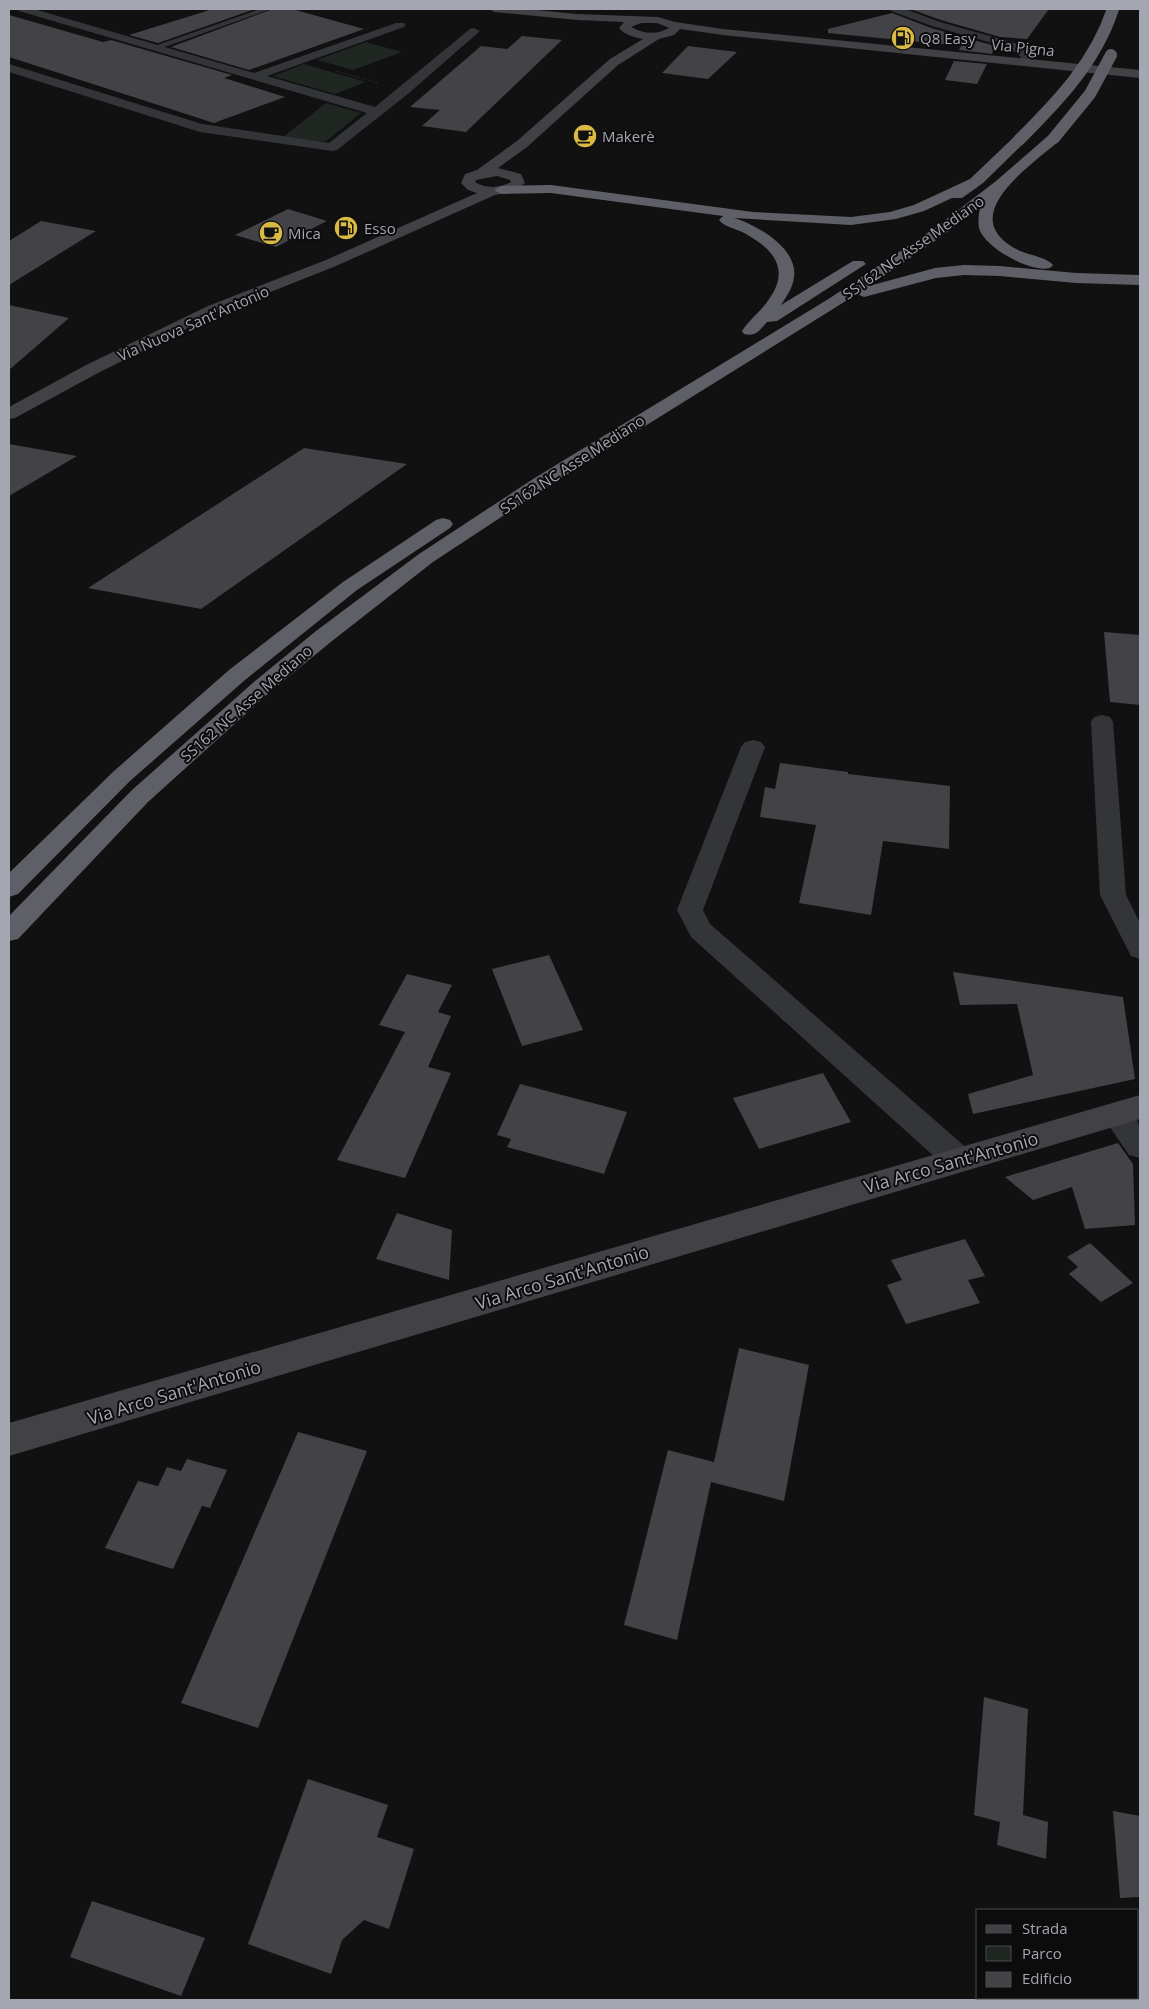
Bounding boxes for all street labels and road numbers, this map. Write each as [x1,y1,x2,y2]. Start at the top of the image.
street label: Via Pigna [990,34,1056,60]
street label: SS162 NC Asse Mediano [838,191,988,303]
street label: Via Nuova Sant'Antonio [114,281,272,365]
street label: SS162 NC Asse Mediano [496,410,648,518]
street label: SS162 NC Asse Mediano [176,640,316,766]
street label: Via Arco Sant'Antonio [861,1126,1041,1198]
street label: Via Arco Sant'Antonio [472,1239,652,1315]
street label: Via Arco Sant'Antonio [84,1354,264,1430]

